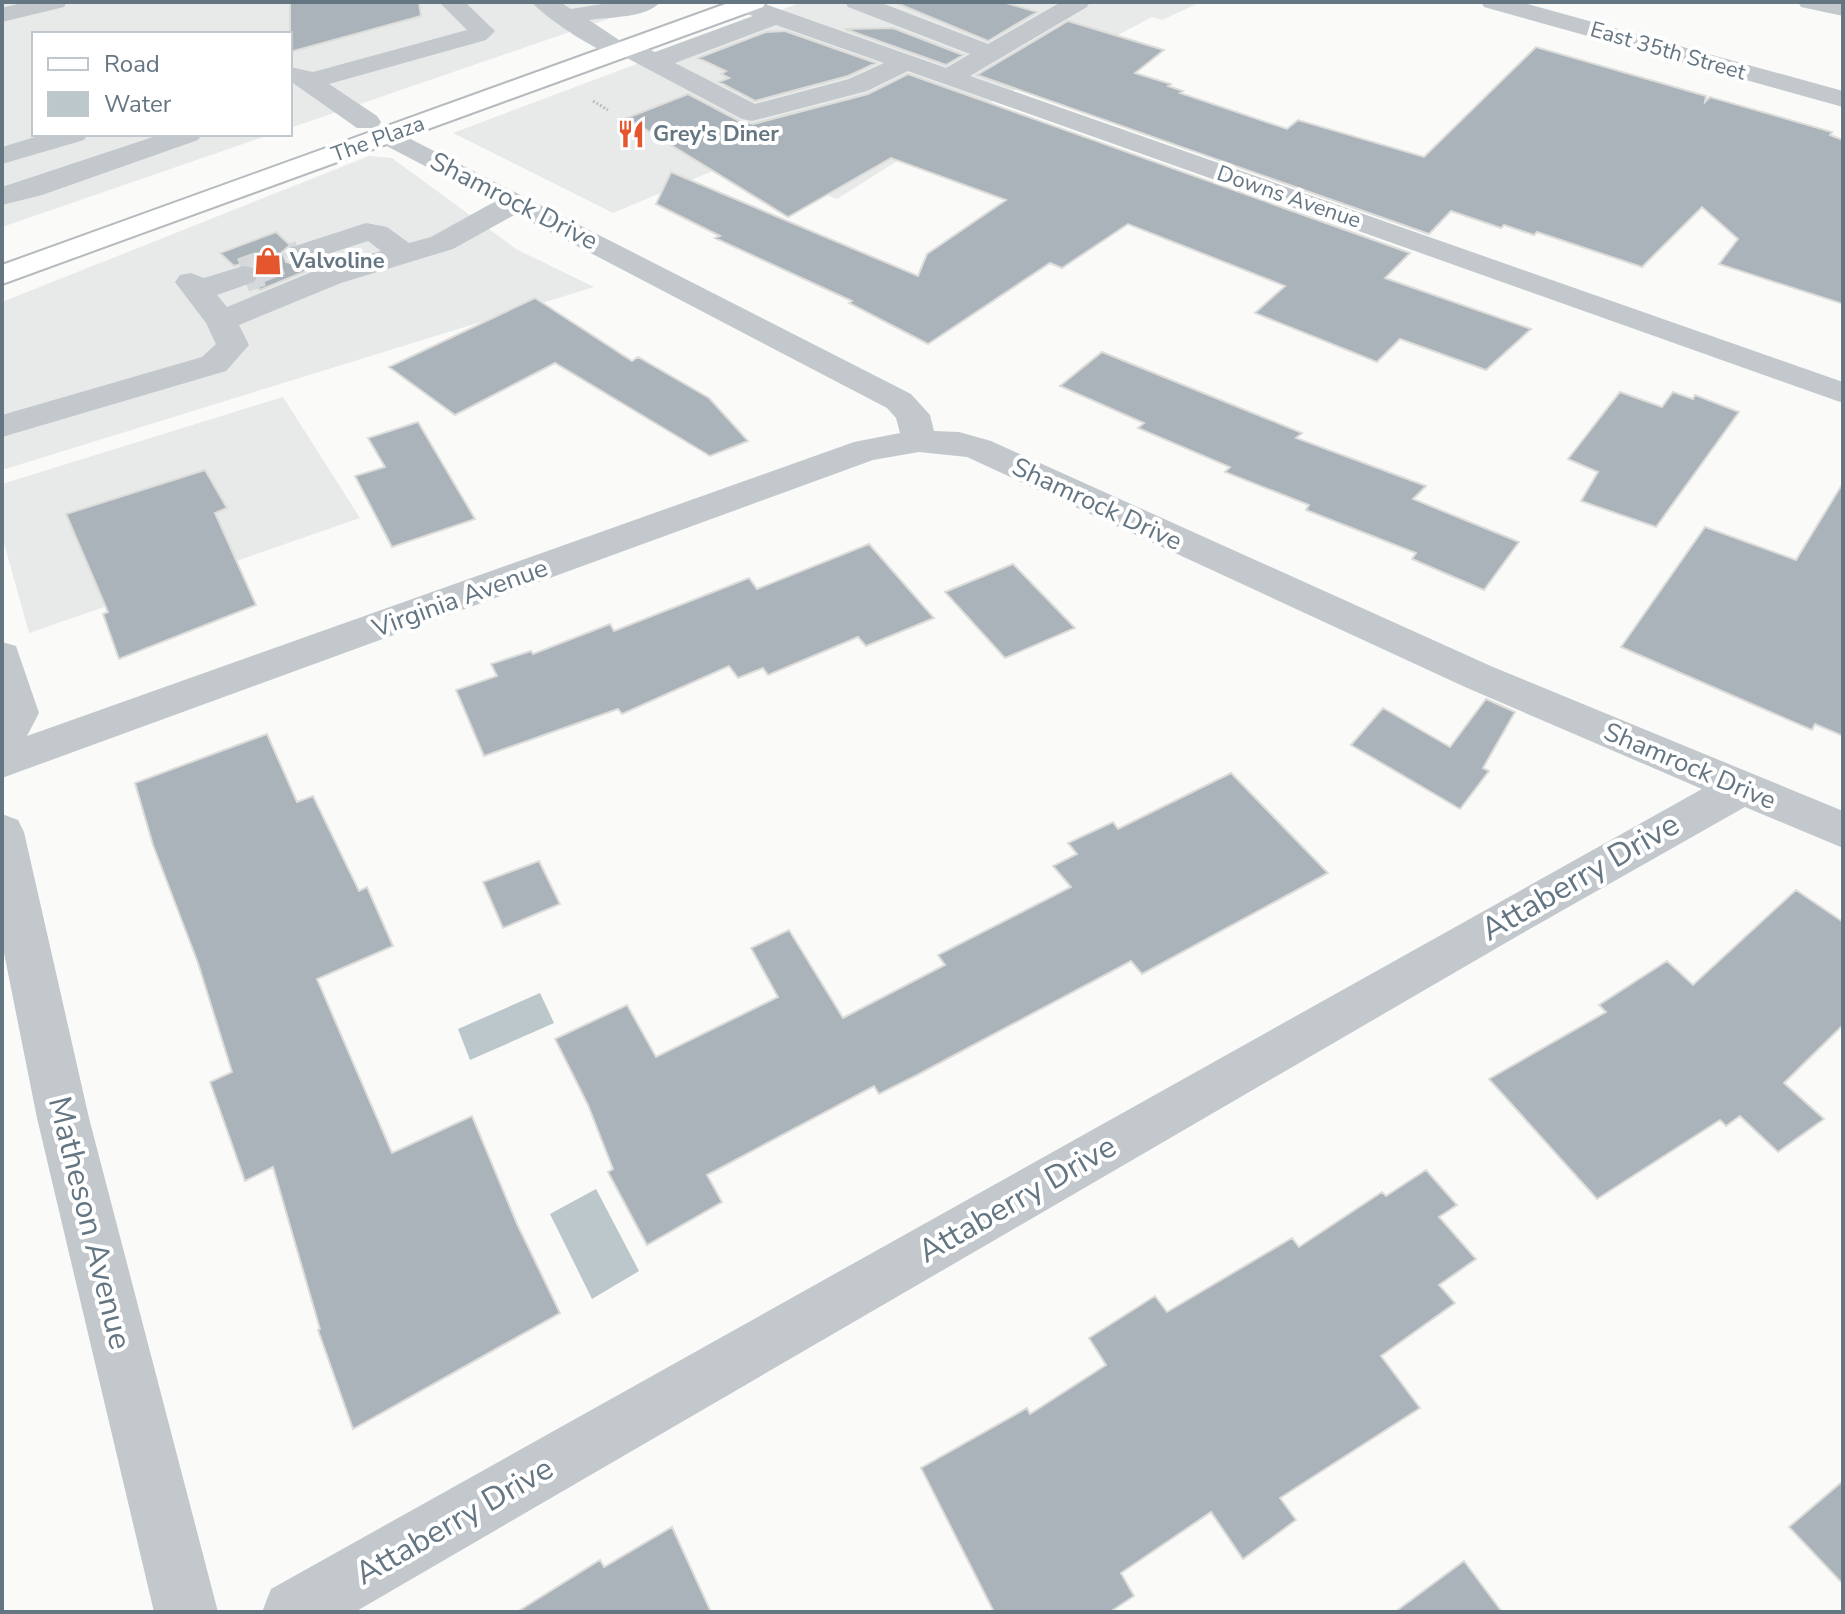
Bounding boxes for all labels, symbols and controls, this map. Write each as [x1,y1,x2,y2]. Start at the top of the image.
street label: East 35th Street [1587,14,1750,88]
legend [32,32,292,136]
text: Road [104,48,160,80]
text: Water [104,88,172,120]
street label: The Plaza [327,108,429,170]
restaurant icon: Grey's Diner [616,119,646,149]
place label: Grey's Diner [653,119,779,149]
street label: Shamrock Drive [424,144,604,258]
street label: Downs Avenue [1213,158,1365,236]
shop icon: Valvoline [253,246,283,276]
place label: Valvoline [289,246,385,276]
street label: Shamrock Drive [1006,449,1188,559]
street label: Virginia Avenue [367,550,552,646]
street label: Shamrock Drive [1599,714,1781,818]
street label: Attaberry Drive [1473,803,1687,951]
street label: Matheson Avenue [38,1092,142,1354]
street label: Attaberry Drive [910,1125,1124,1273]
street label: Attaberry Drive [347,1447,561,1595]

